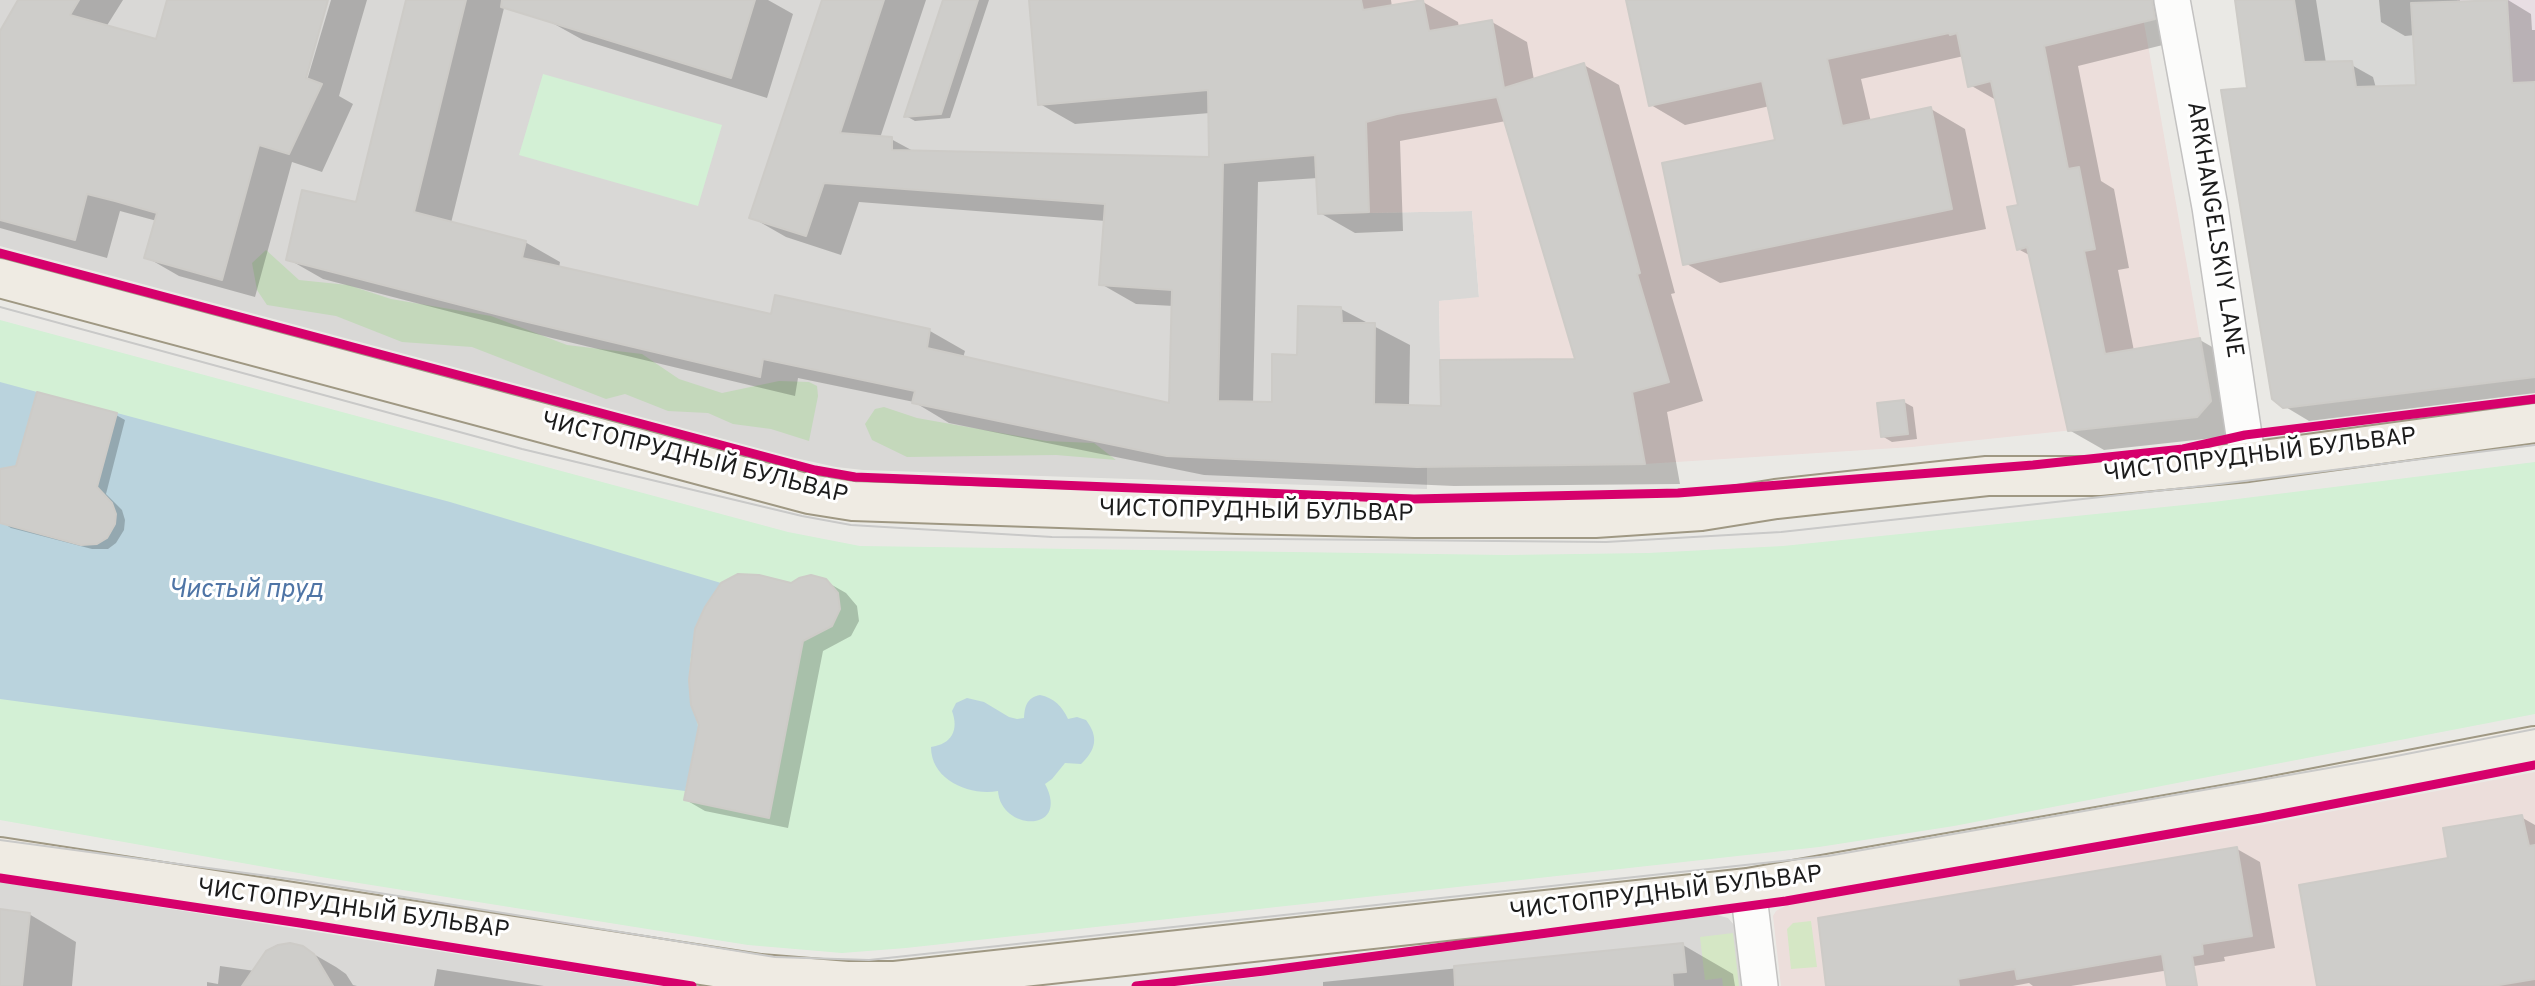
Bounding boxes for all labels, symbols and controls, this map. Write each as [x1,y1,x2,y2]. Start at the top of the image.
street label: ARKHANGELSKIY LANE [2179,100,2247,360]
street label: ЧИСТОПРУДНЫЙ БУЛЬВАР [538,408,850,512]
street label: ЧИСТОПРУДНЫЙ БУЛЬВАР [2102,424,2418,490]
street label: ЧИСТОПРУДНЫЙ БУЛЬВАР [1099,496,1413,530]
water label: Чистый пруд [169,576,323,608]
street label: ЧИСТОПРУДНЫЙ БУЛЬВАР [1508,862,1824,928]
street label: ЧИСТОПРУДНЫЙ БУЛЬВАР [195,875,511,947]

